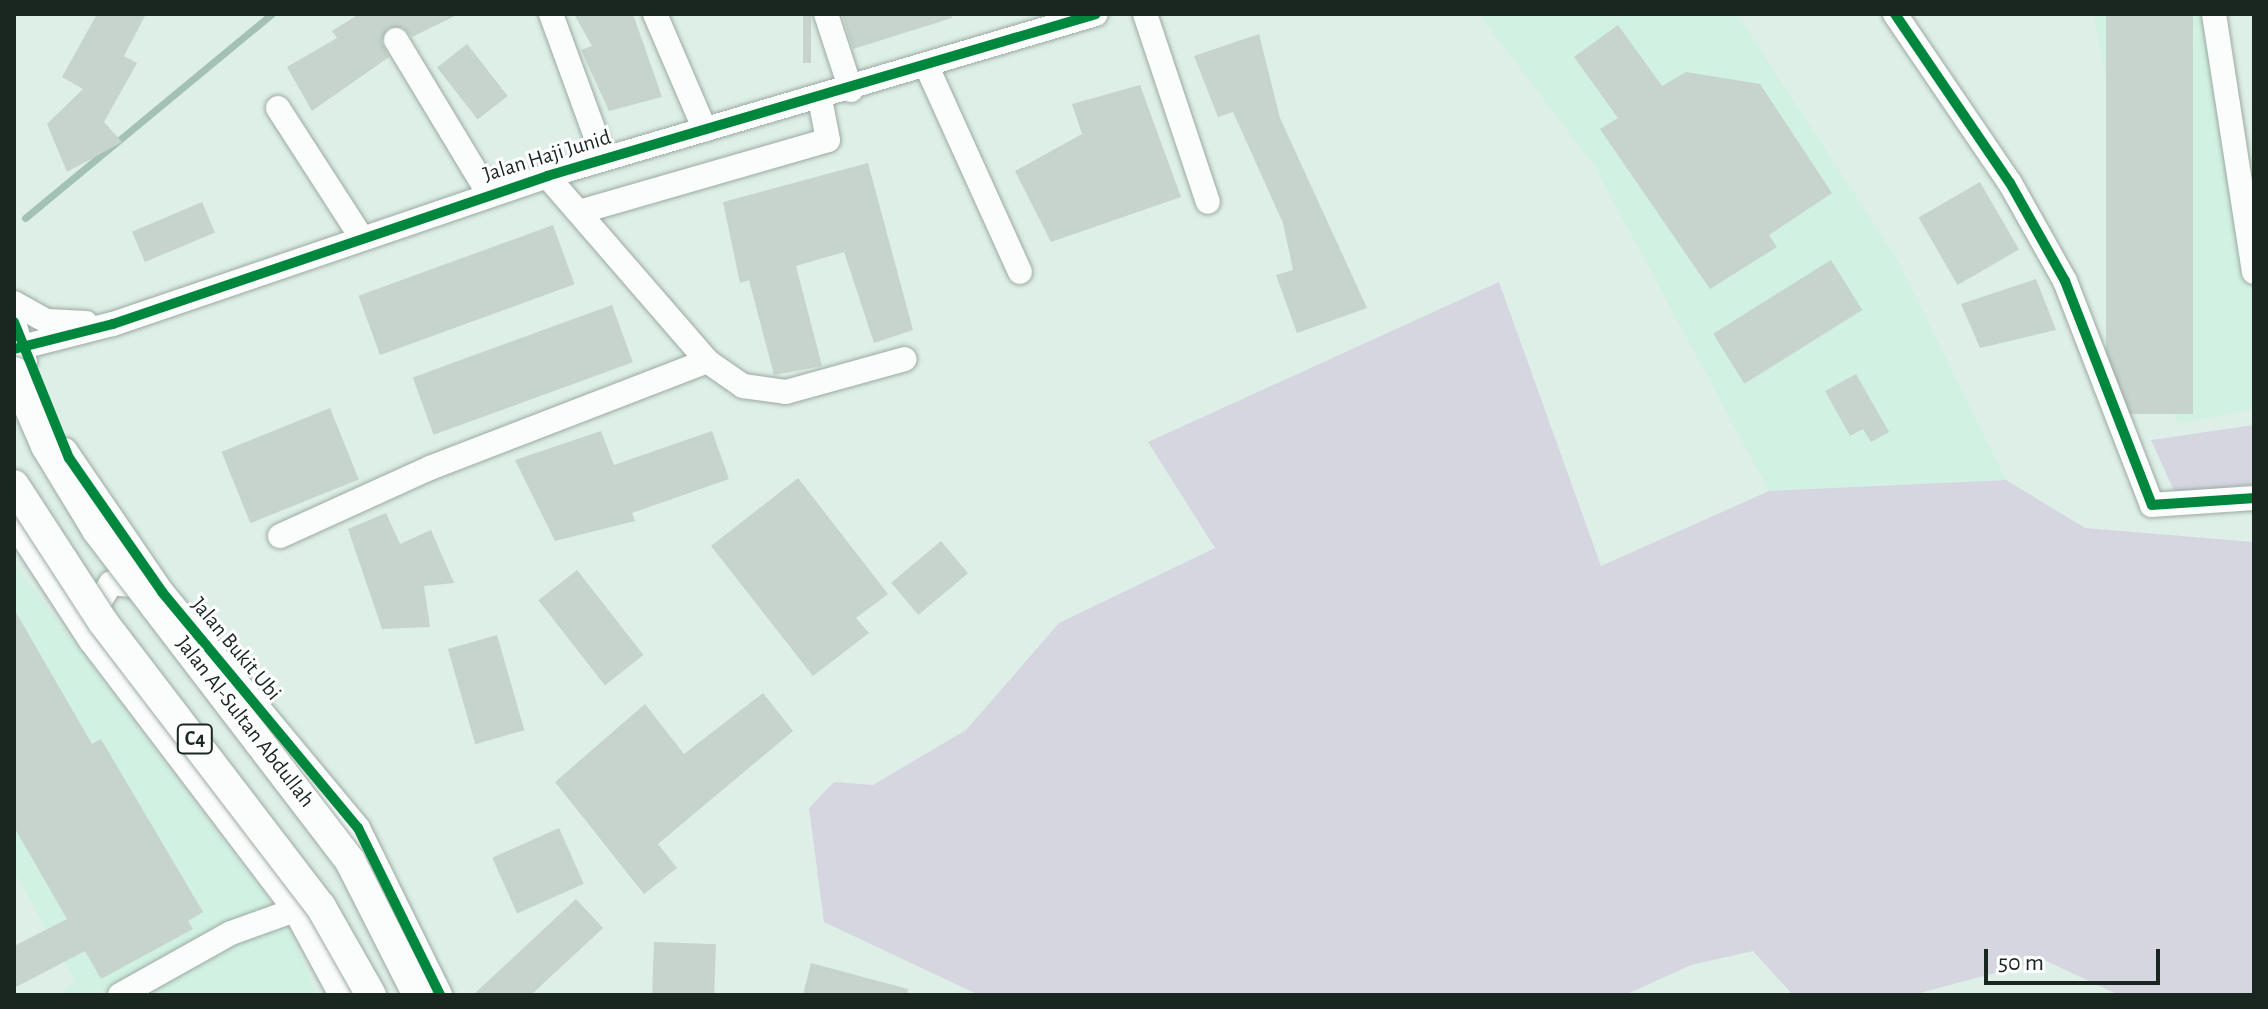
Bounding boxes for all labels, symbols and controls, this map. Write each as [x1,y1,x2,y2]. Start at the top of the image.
street label: Jalan Haji Junid [480,124,614,188]
street label: Jalan Bukit Ubi [185,592,287,706]
street label: Jalan Al-Sultan Abdullah [170,631,320,813]
road number: C4 [175,723,215,755]
scale bar [1988,933,2164,983]
text: 50 m [1998,951,2044,975]

